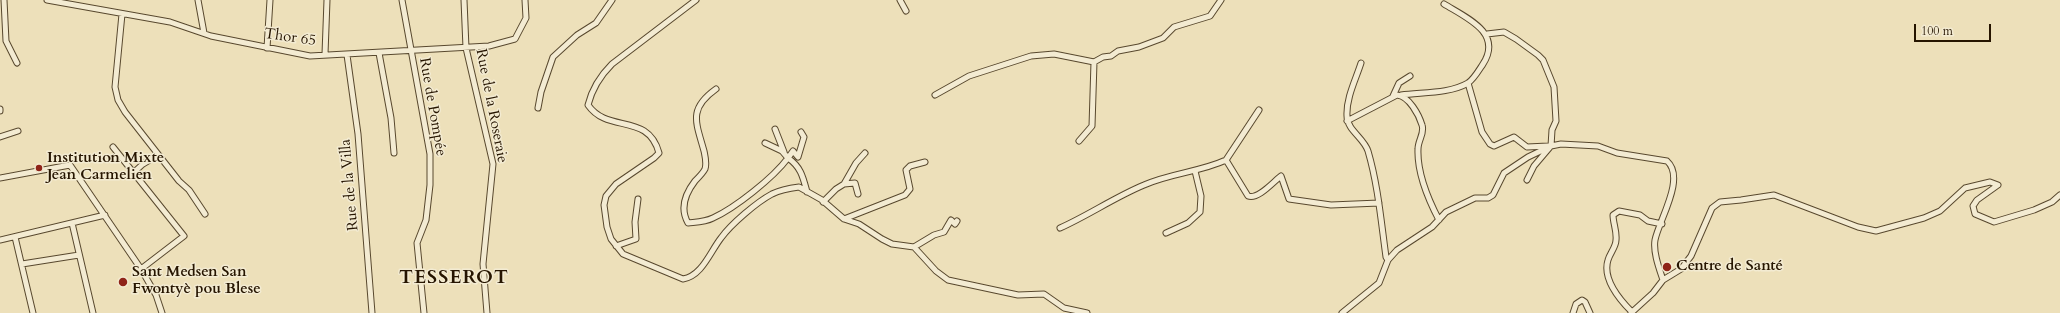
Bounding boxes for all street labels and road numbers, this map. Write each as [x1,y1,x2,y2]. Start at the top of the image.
street label: Thor 65 [263,25,317,51]
street label: Rue de la Roseraie [471,47,511,165]
street label: Rue de Pompée [414,56,450,158]
street label: Rue de la Villa [337,138,363,232]

